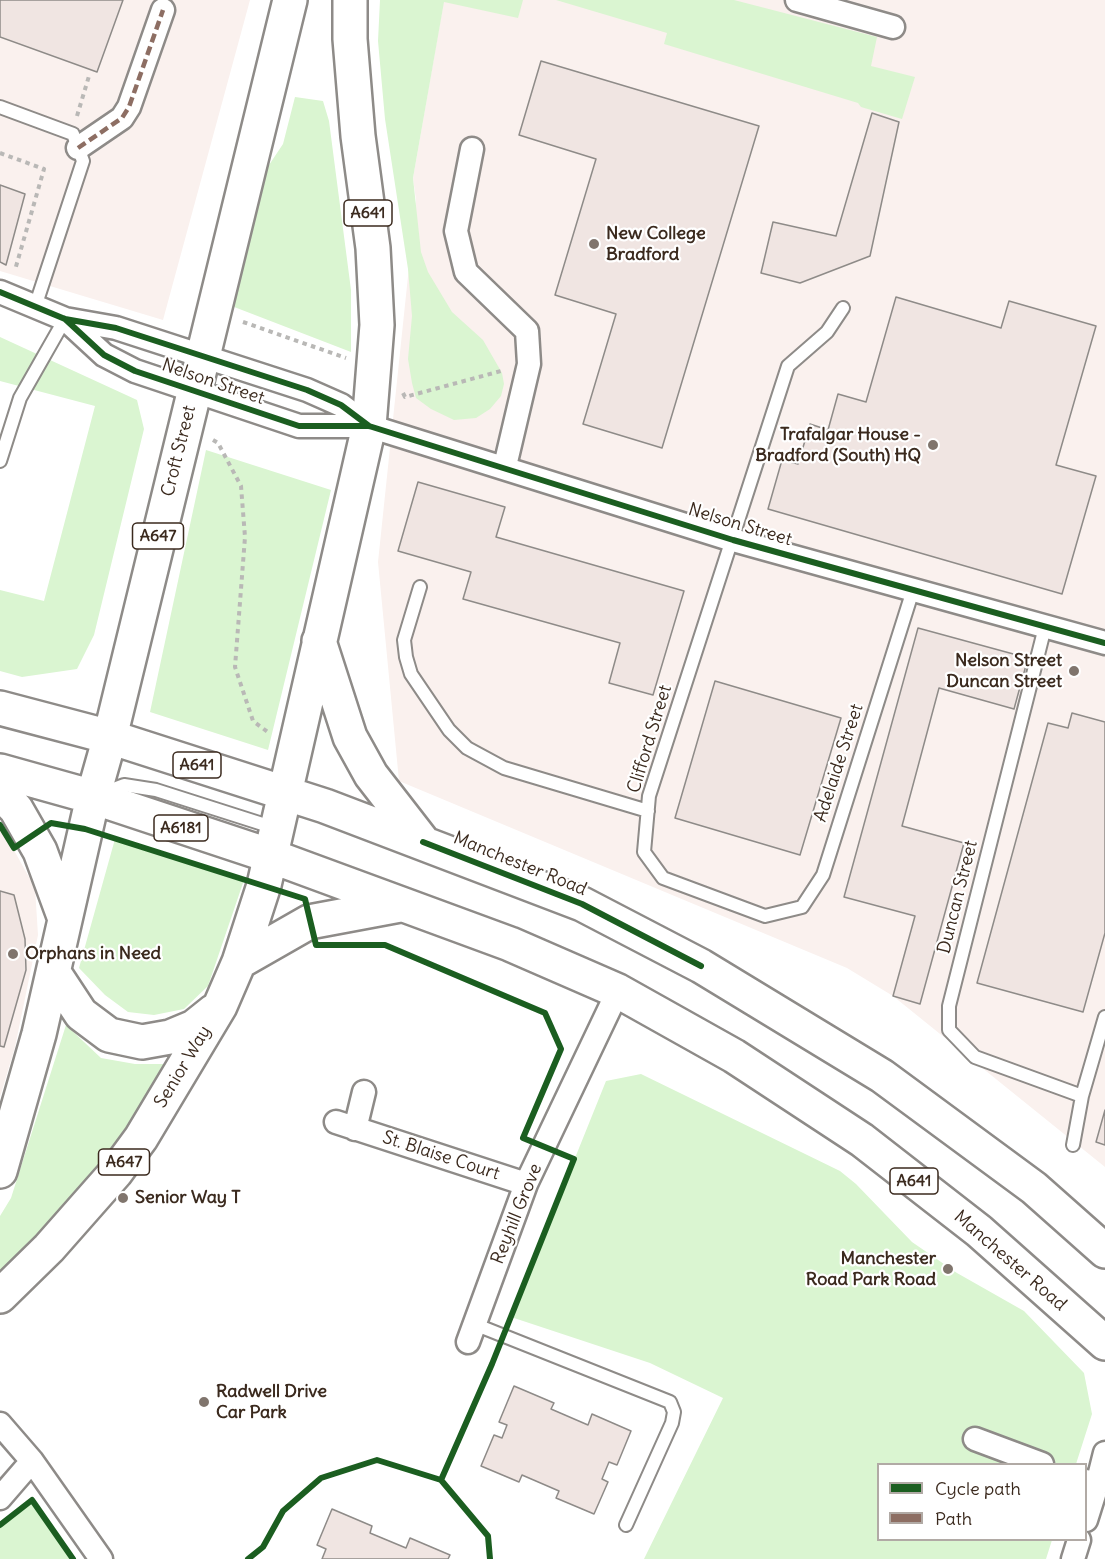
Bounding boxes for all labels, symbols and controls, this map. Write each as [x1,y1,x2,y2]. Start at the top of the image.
road number: A641 [344,200,392,226]
place label: New College Bradford [606,223,706,266]
marker: New College Bradford [587,237,601,251]
street label: Nelson Street [159,354,267,410]
street label: Croft Street [157,403,201,499]
place label: Trafalgar House - Bradford (South) HQ [755,424,921,466]
marker: Trafalgar House - Bradford (South) HQ [926,438,940,452]
street label: Nelson Street [686,499,794,551]
road number: A647 [132,523,184,549]
place label: Nelson Street Duncan Street [946,650,1062,692]
marker: Nelson Street Duncan Street [1067,664,1081,678]
street label: Clifford Street [623,682,677,796]
street label: Adelaide Street [810,701,868,825]
road number: A641 [173,752,221,778]
road number: A6181 [154,815,208,841]
street label: Manchester Road [450,827,590,901]
street label: Duncan Street [934,838,982,956]
place label: Orphans in Need [25,943,161,965]
marker: Orphans in Need [6,947,20,961]
street label: Senior Way [150,1022,216,1112]
street label: St. Blaise Court [380,1127,502,1185]
road number: A647 [98,1149,150,1175]
street label: Reyhill Grove [487,1161,547,1267]
road number: A641 [890,1168,938,1194]
place label: Senior Way T [135,1187,241,1209]
marker: Senior Way T [116,1191,130,1205]
street label: Manchester Road [949,1206,1071,1316]
place label: Manchester Road Park Road [806,1248,936,1290]
marker: Manchester Road Park Road [941,1262,955,1276]
place label: Radwell Drive Car Park [216,1381,327,1424]
marker: Radwell Drive Car Park [197,1395,211,1409]
legend [877,1463,1087,1541]
text: Cycle path [935,1477,1021,1500]
text: Path [935,1507,972,1530]

